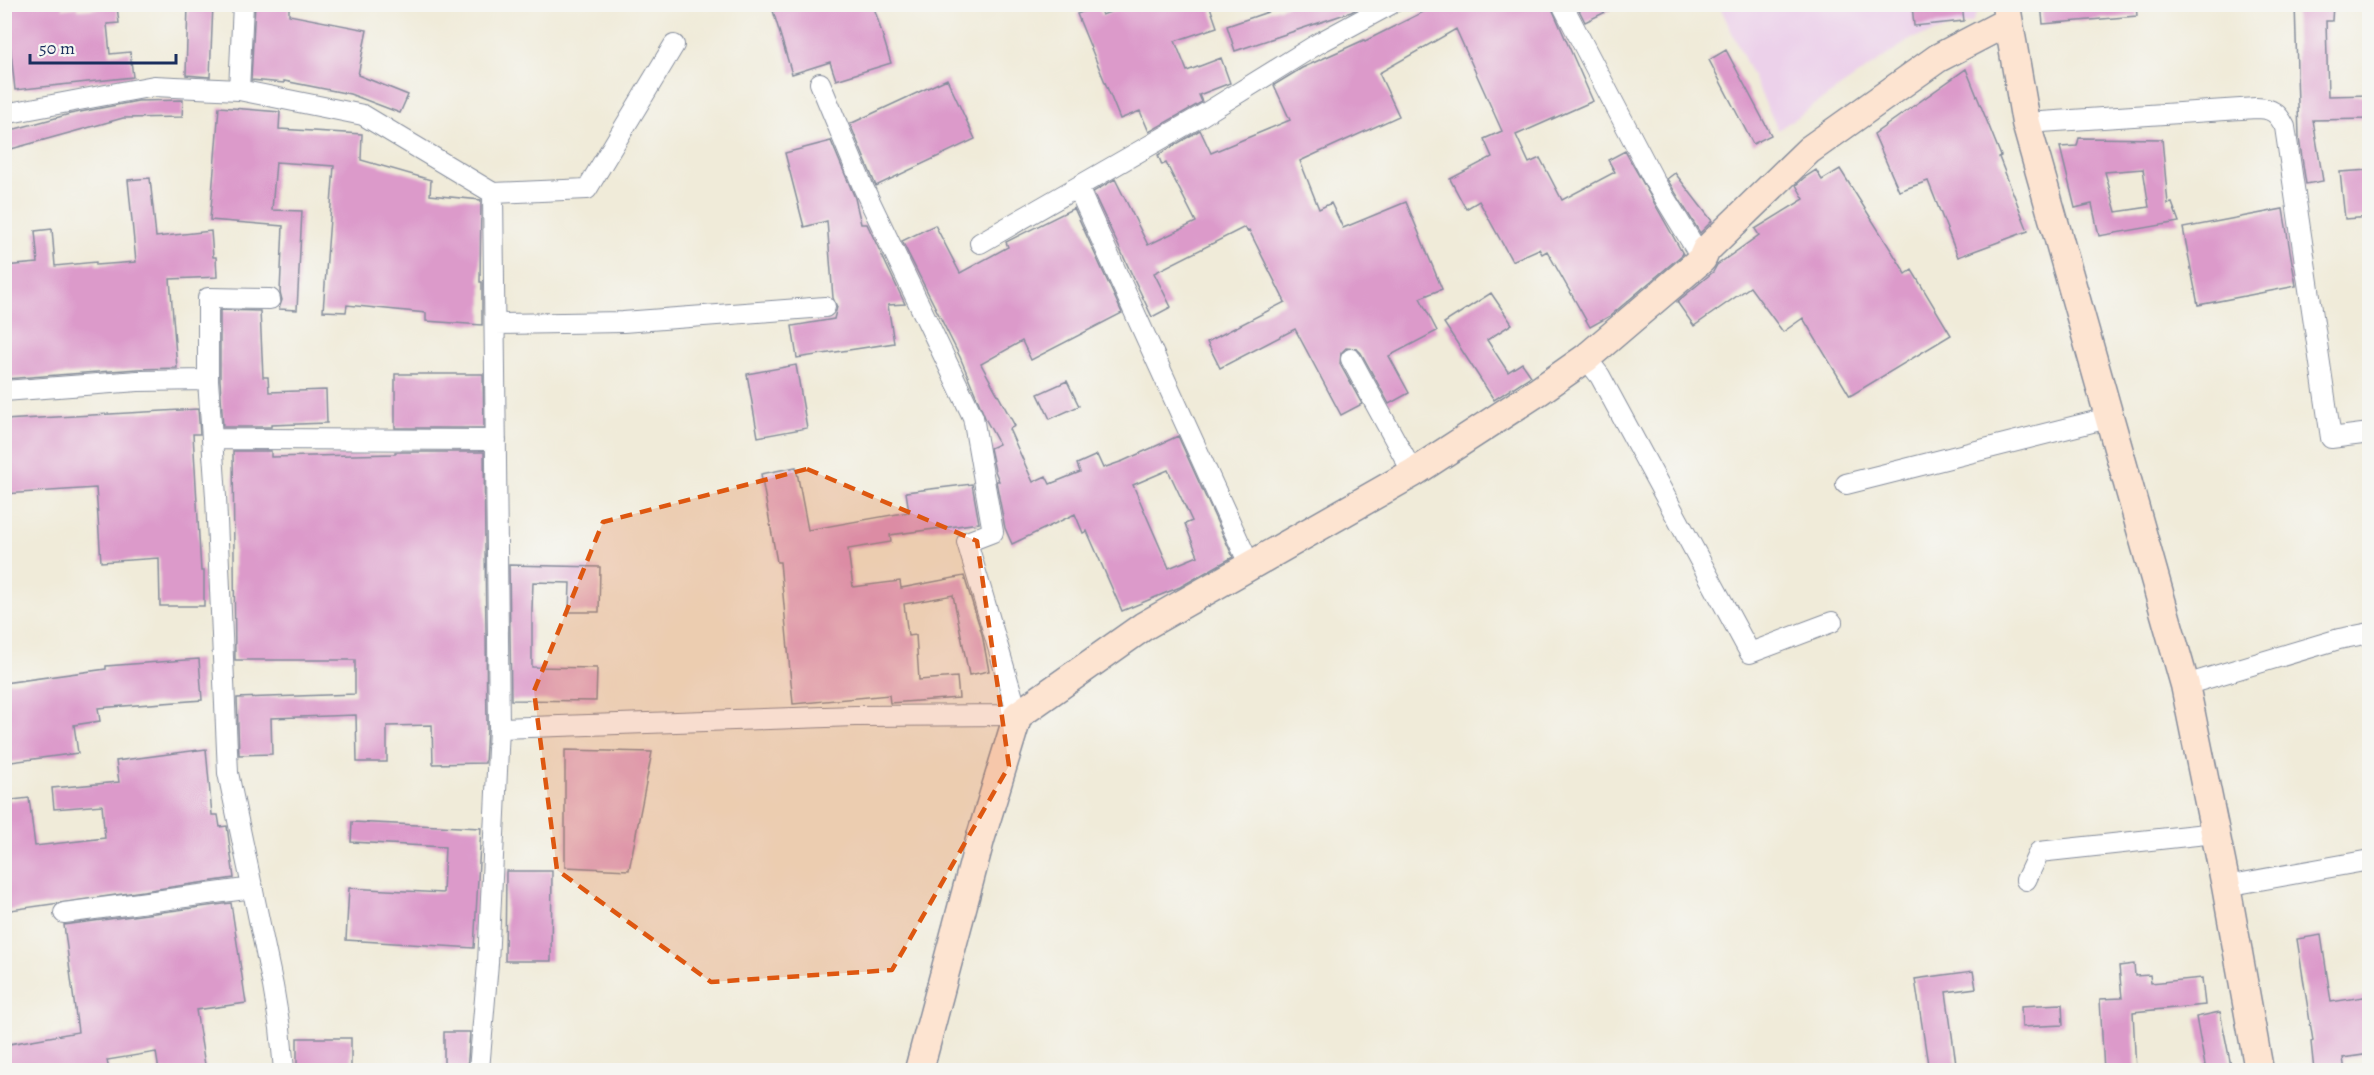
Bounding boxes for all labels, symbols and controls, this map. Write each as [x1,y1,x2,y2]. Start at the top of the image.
scale bar [30,27,176,65]
text: 50 m [39,36,75,60]

